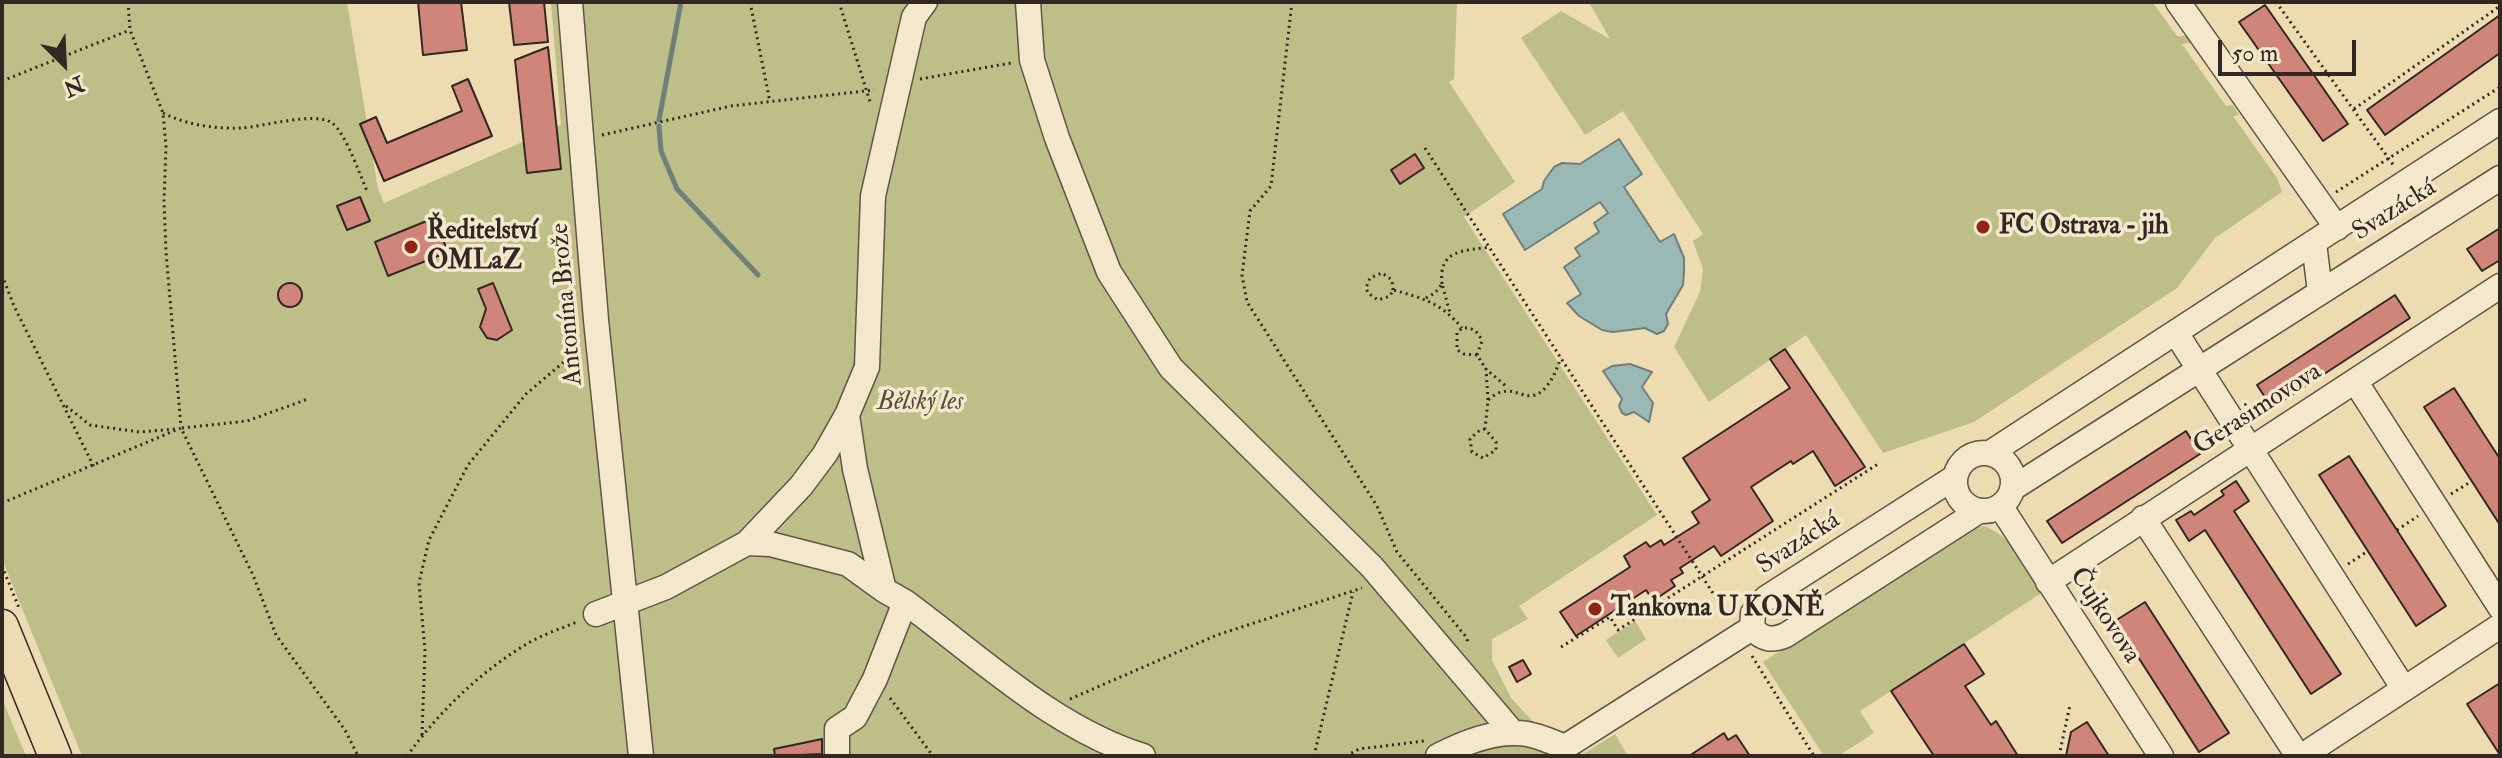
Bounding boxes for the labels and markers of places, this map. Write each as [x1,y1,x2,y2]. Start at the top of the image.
place label: FC Ostrava - jih [1999,211,2169,243]
place label: Ředitelství OMLaZ [427,216,537,278]
marker: FC Ostrava - jih [1974,218,1992,236]
marker: Ředitelství OMLaZ [402,238,420,256]
place label: Tankovna U KONĚ [1611,593,1824,625]
marker: Tankovna U KONĚ [1586,600,1604,618]

